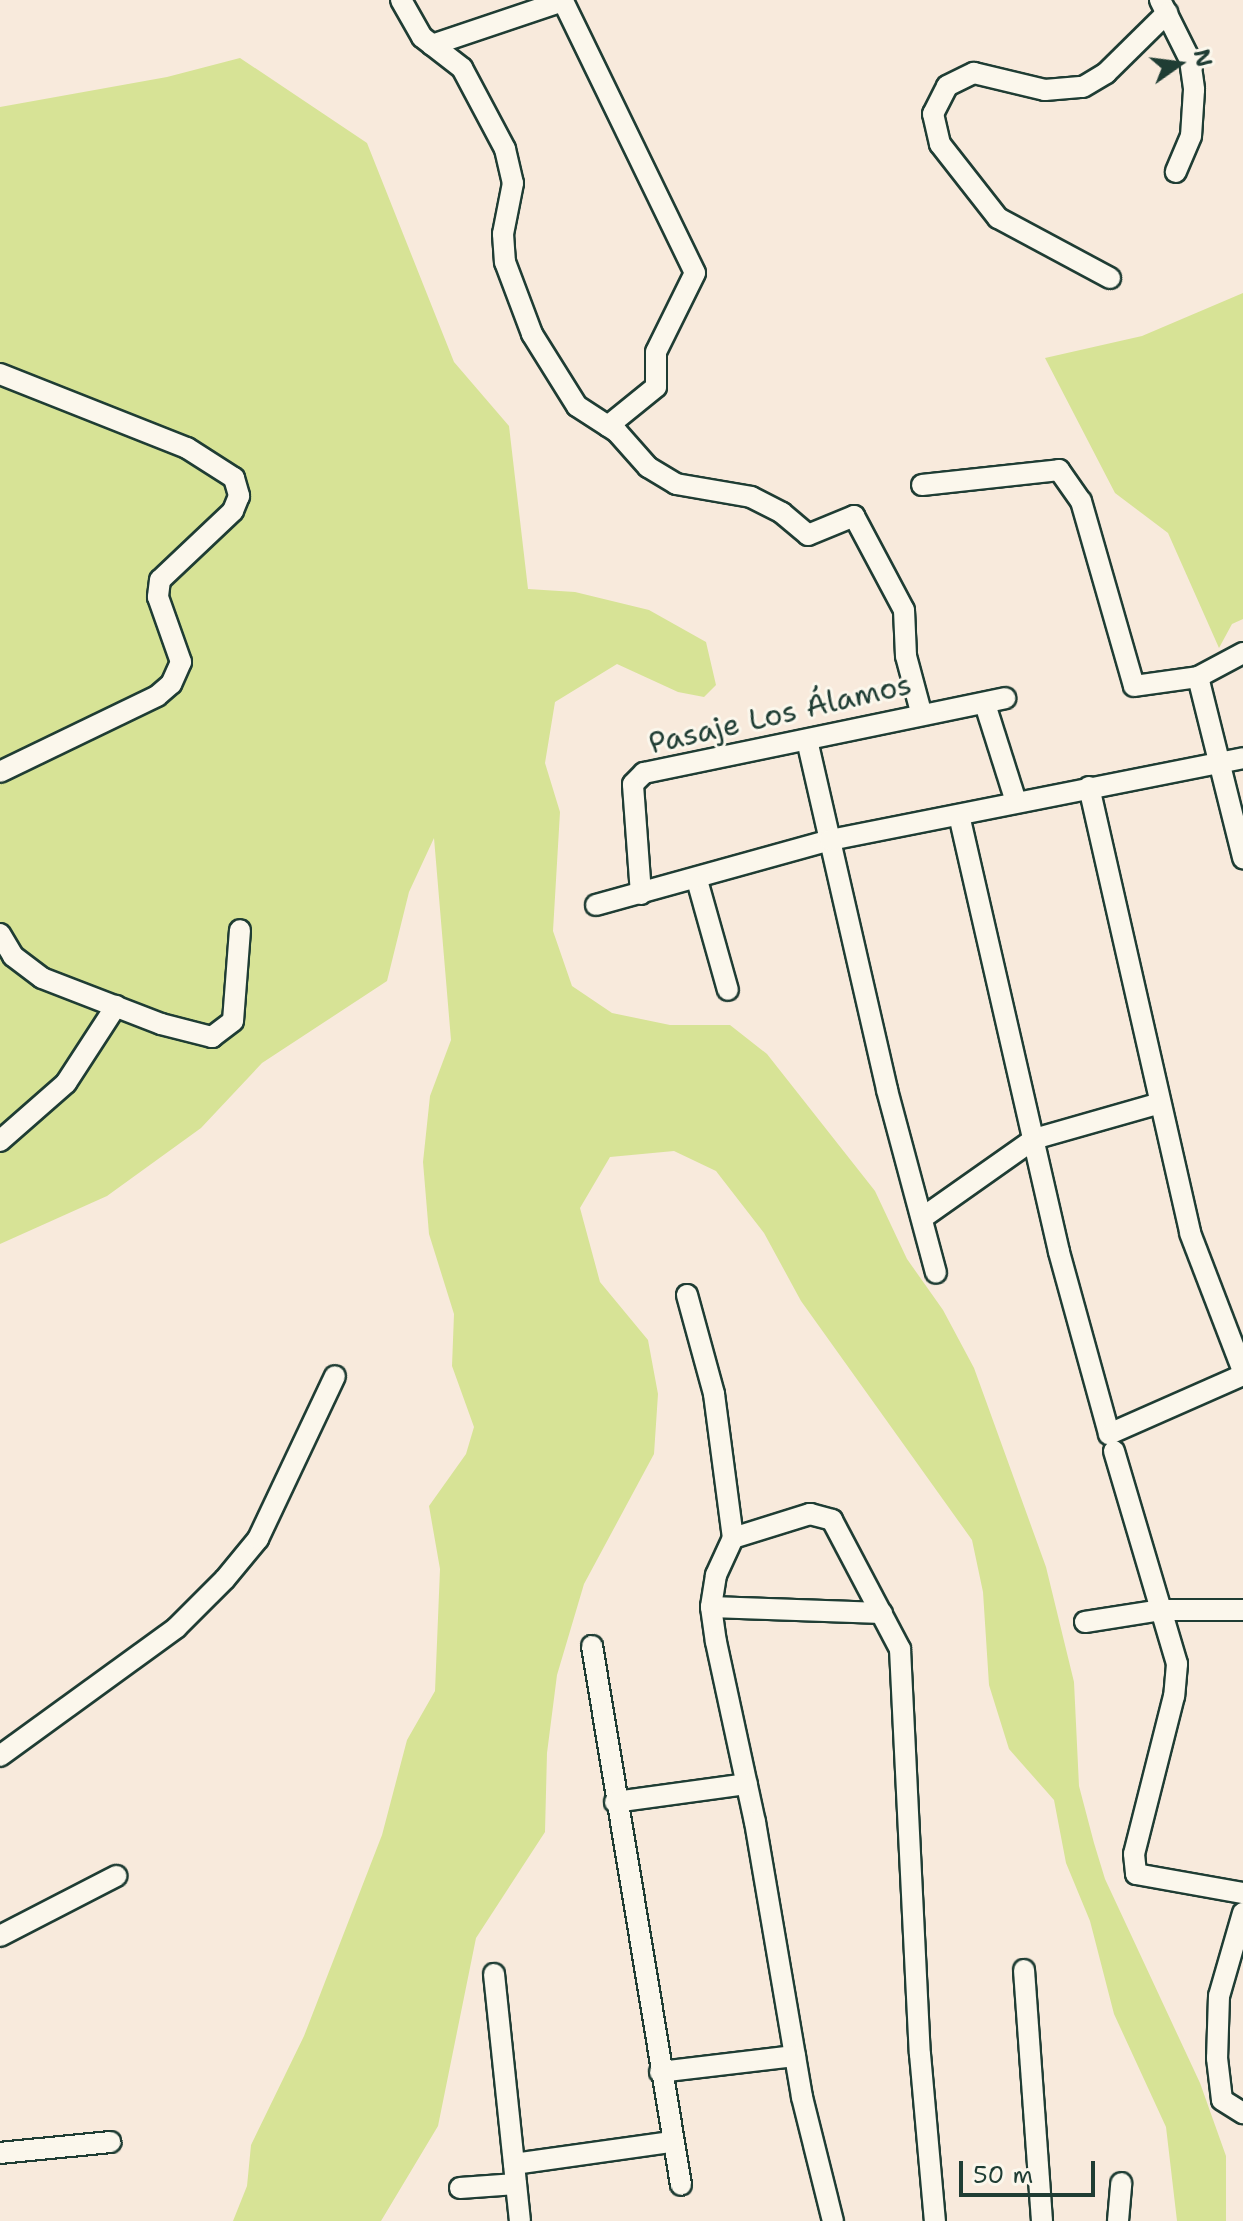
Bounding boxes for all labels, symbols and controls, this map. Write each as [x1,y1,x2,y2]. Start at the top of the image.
north arrow [1139,24,1219,104]
text: N [1187,46,1219,70]
street label: Pasaje Los Álamos [645,666,915,762]
scale bar [963,2145,1099,2195]
text: 50 m [973,2159,1033,2191]

